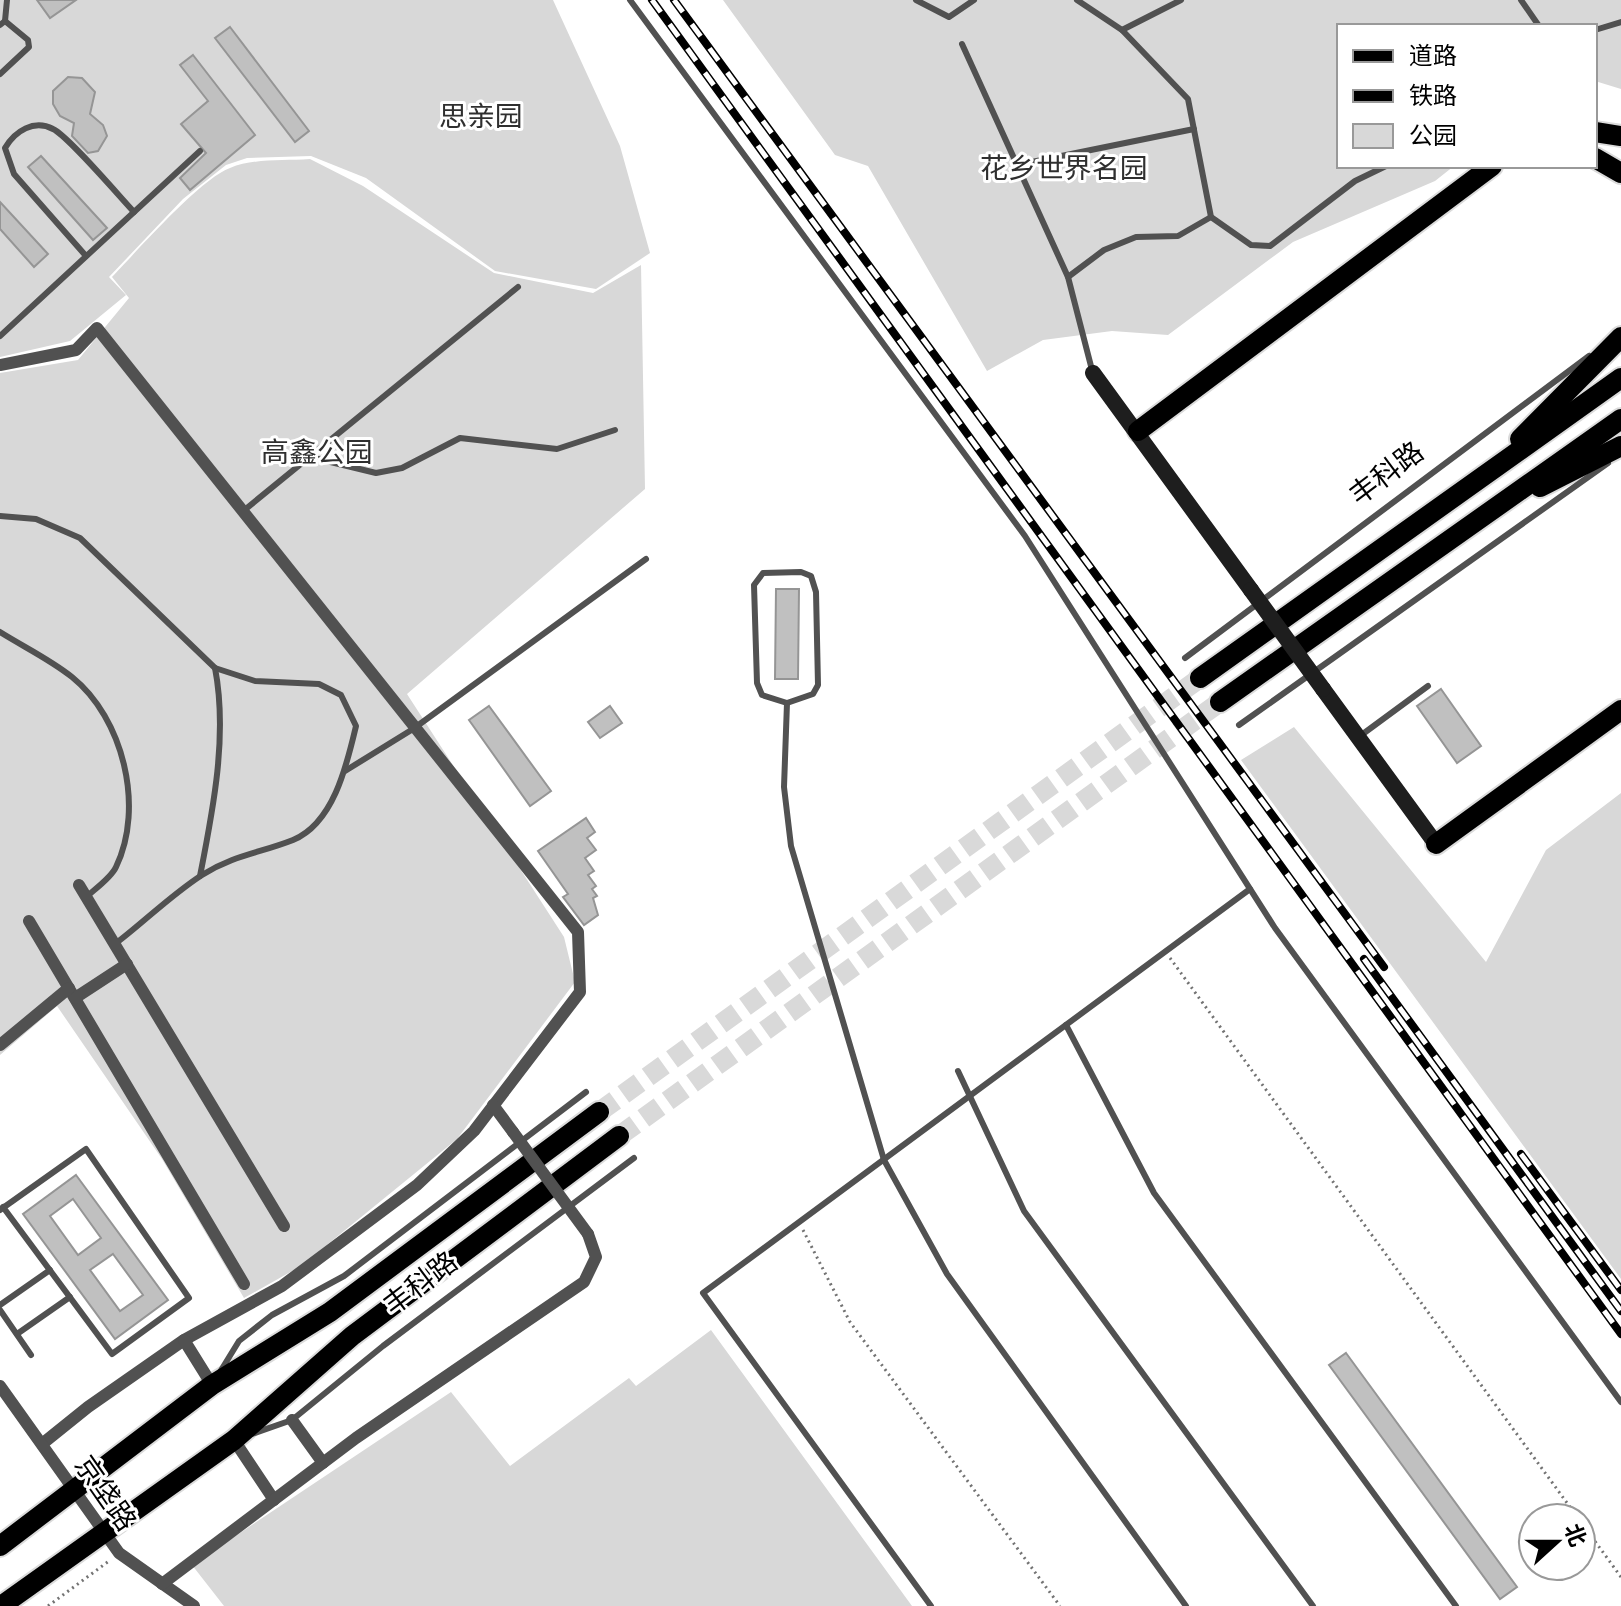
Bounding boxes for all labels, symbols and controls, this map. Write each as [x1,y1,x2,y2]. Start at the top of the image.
legend [1337,24,1597,168]
text: 道路 [1409,42,1457,70]
text: 铁路 [1409,82,1457,110]
park label: 思亲园 [439,100,523,133]
text: 公园 [1409,122,1457,150]
park label: 花乡世界名园 [980,152,1148,185]
street label: 丰科路 [1343,435,1430,512]
park label: 高鑫公园 [261,436,373,469]
street label: 丰科路 [377,1245,464,1322]
street label: 京垡路 [68,1449,143,1537]
north arrow [1517,1502,1597,1582]
text: 北 [1560,1520,1591,1550]

